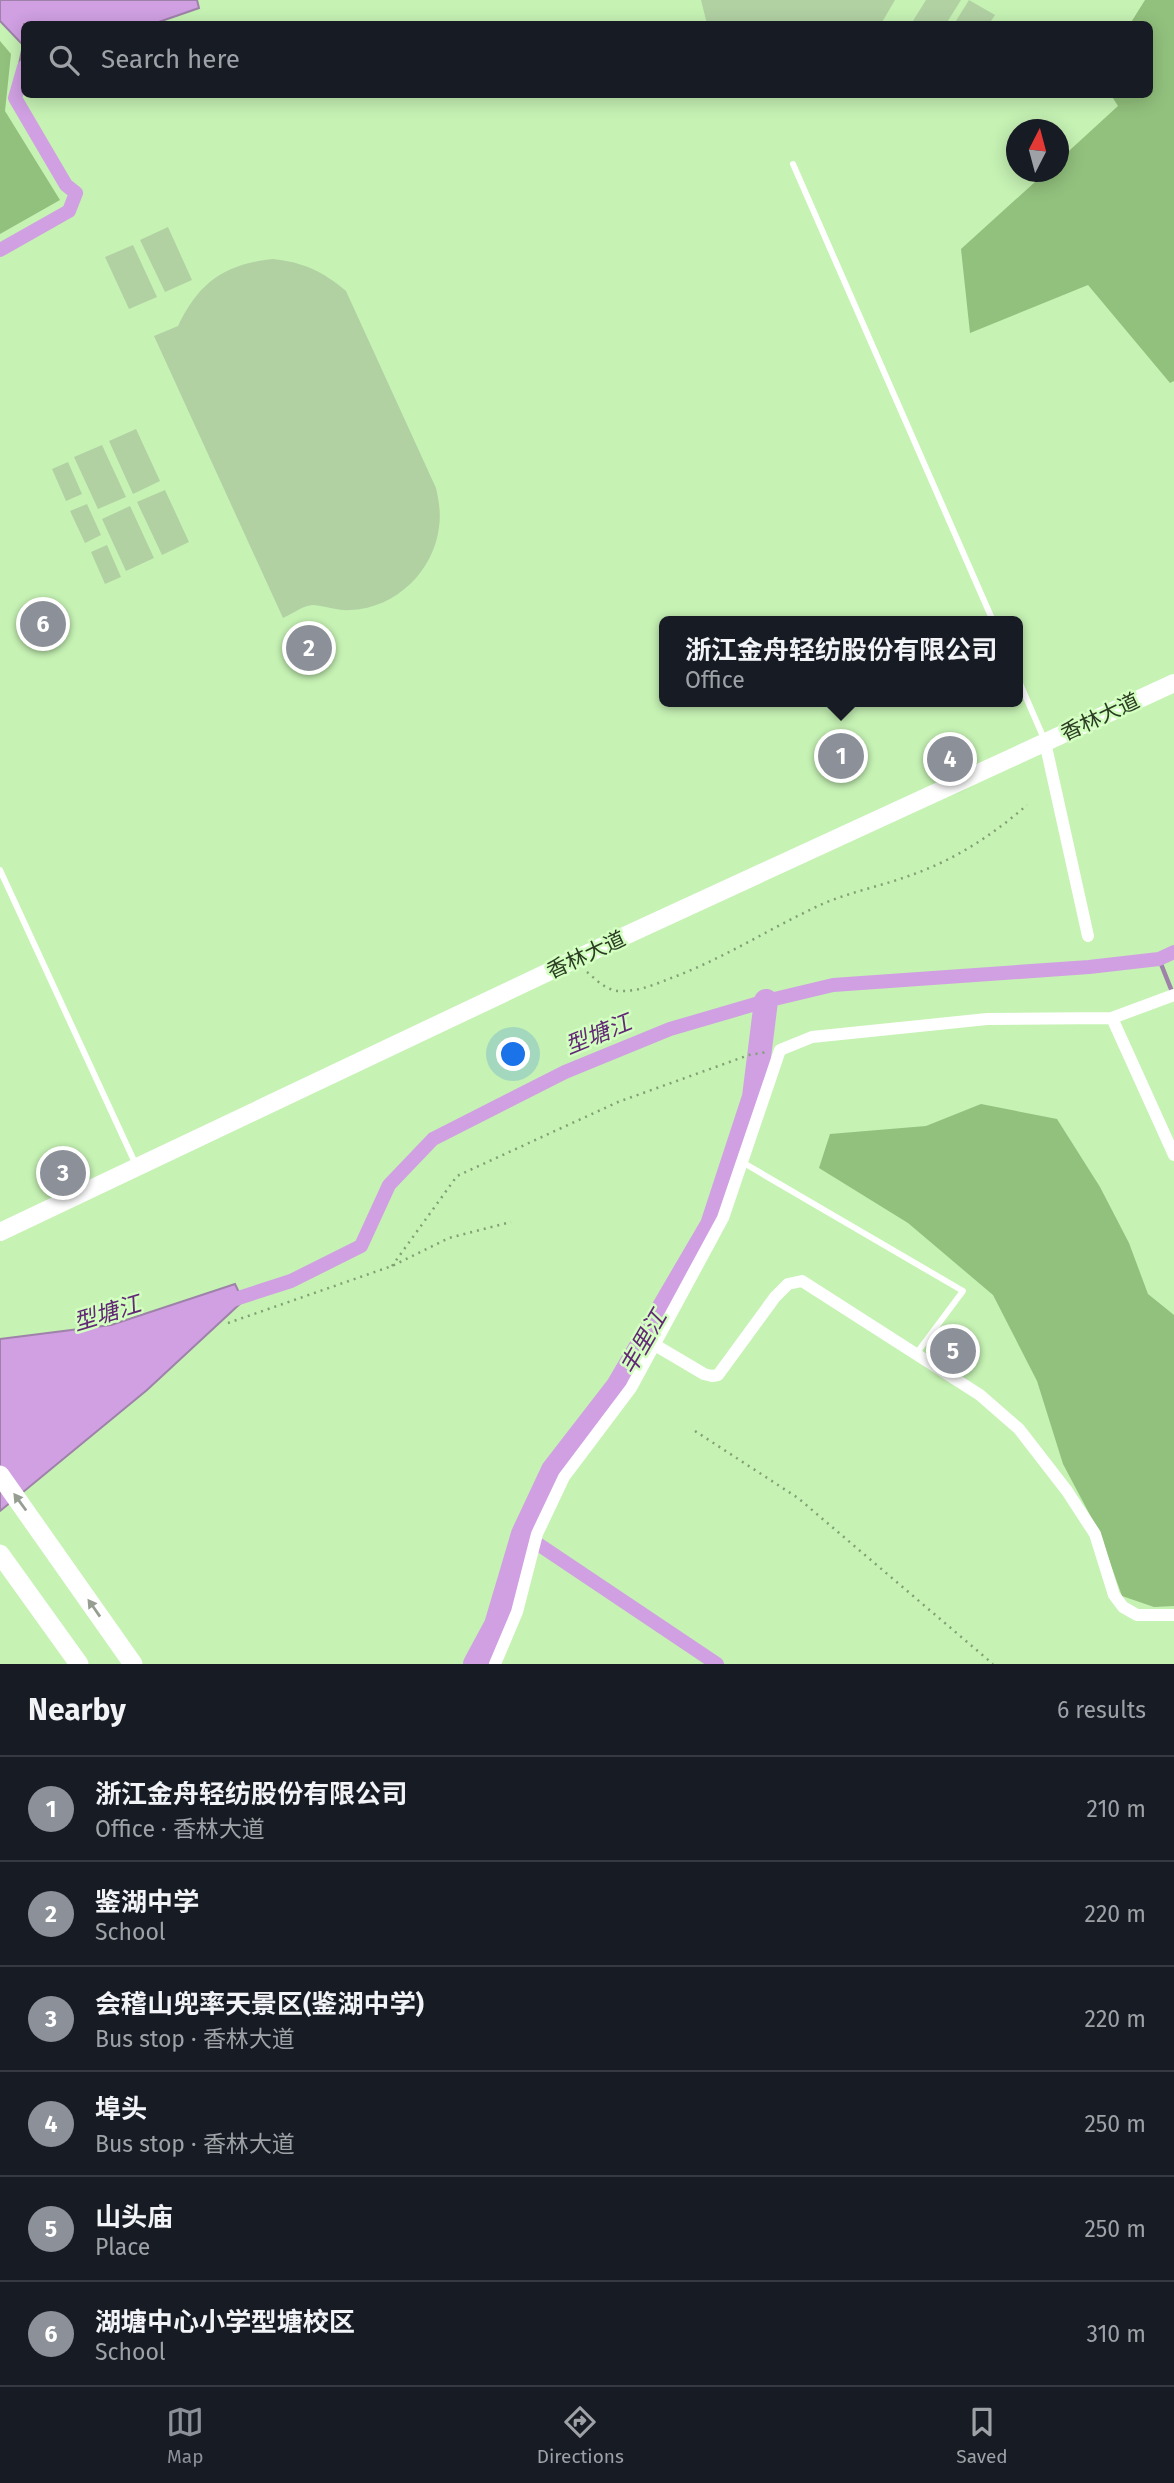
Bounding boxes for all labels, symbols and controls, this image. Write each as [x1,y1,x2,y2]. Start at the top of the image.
search box [21,21,1153,98]
icon: search [45,41,83,79]
text: Search here [101,44,240,75]
north arrow [1006,119,1069,182]
pin: 6 [20,598,66,650]
popup [659,616,1023,707]
pin: 2 [286,622,332,674]
text: 浙江金舟轻纺股份有限公司 [685,635,997,666]
text: Office [685,666,745,694]
street label: 香林大道 [1056,687,1144,747]
pin: 1 [818,730,864,782]
pin: 4 [927,733,973,785]
street label: 香林大道 [542,925,630,985]
water label: 型塘江 [561,1007,638,1060]
your location [496,1037,530,1071]
pin: 3 [40,1147,86,1199]
water label: 型塘江 [70,1289,147,1336]
water label: 丰里江 [614,1303,674,1379]
pin: 5 [930,1325,976,1377]
one-way arrow [13,1493,27,1511]
one-way arrow [87,1599,101,1617]
text: Nearby [28,1692,126,1728]
text: 6 results [1057,1696,1146,1724]
text: 浙江金舟轻纺股份有限公司 [95,1779,407,1810]
text: 1 [46,1795,56,1823]
text: 210 m [1087,1795,1146,1823]
text: Office · 香林大道 [95,1815,265,1843]
text: 鉴湖中学 [95,1887,199,1918]
text: 2 [45,1900,57,1928]
text: 220 m [1085,1900,1146,1928]
text: School [95,1918,166,1946]
text: 会稽山兜率天景区(鉴湖中学) [95,1989,424,2020]
text: 3 [45,2005,57,2033]
text: 220 m [1085,2005,1146,2033]
text: Bus stop · 香林大道 [95,2025,295,2053]
text: 埠头 [95,2094,147,2125]
text: 4 [45,2110,58,2138]
text: 250 m [1084,2110,1146,2138]
text: Bus stop · 香林大道 [95,2130,295,2158]
text: 山头庙 [95,2202,173,2233]
text: 5 [45,2215,57,2243]
text: 250 m [1084,2215,1146,2243]
text: Place [95,2233,150,2261]
text: 湖塘中心小学型塘校区 [95,2307,355,2338]
text: 6 [45,2320,57,2348]
text: 310 m [1086,2320,1146,2348]
text: School [95,2338,166,2366]
tab: Map [166,2403,204,2468]
tab: Directions [537,2403,624,2468]
tab: Saved [956,2403,1008,2468]

